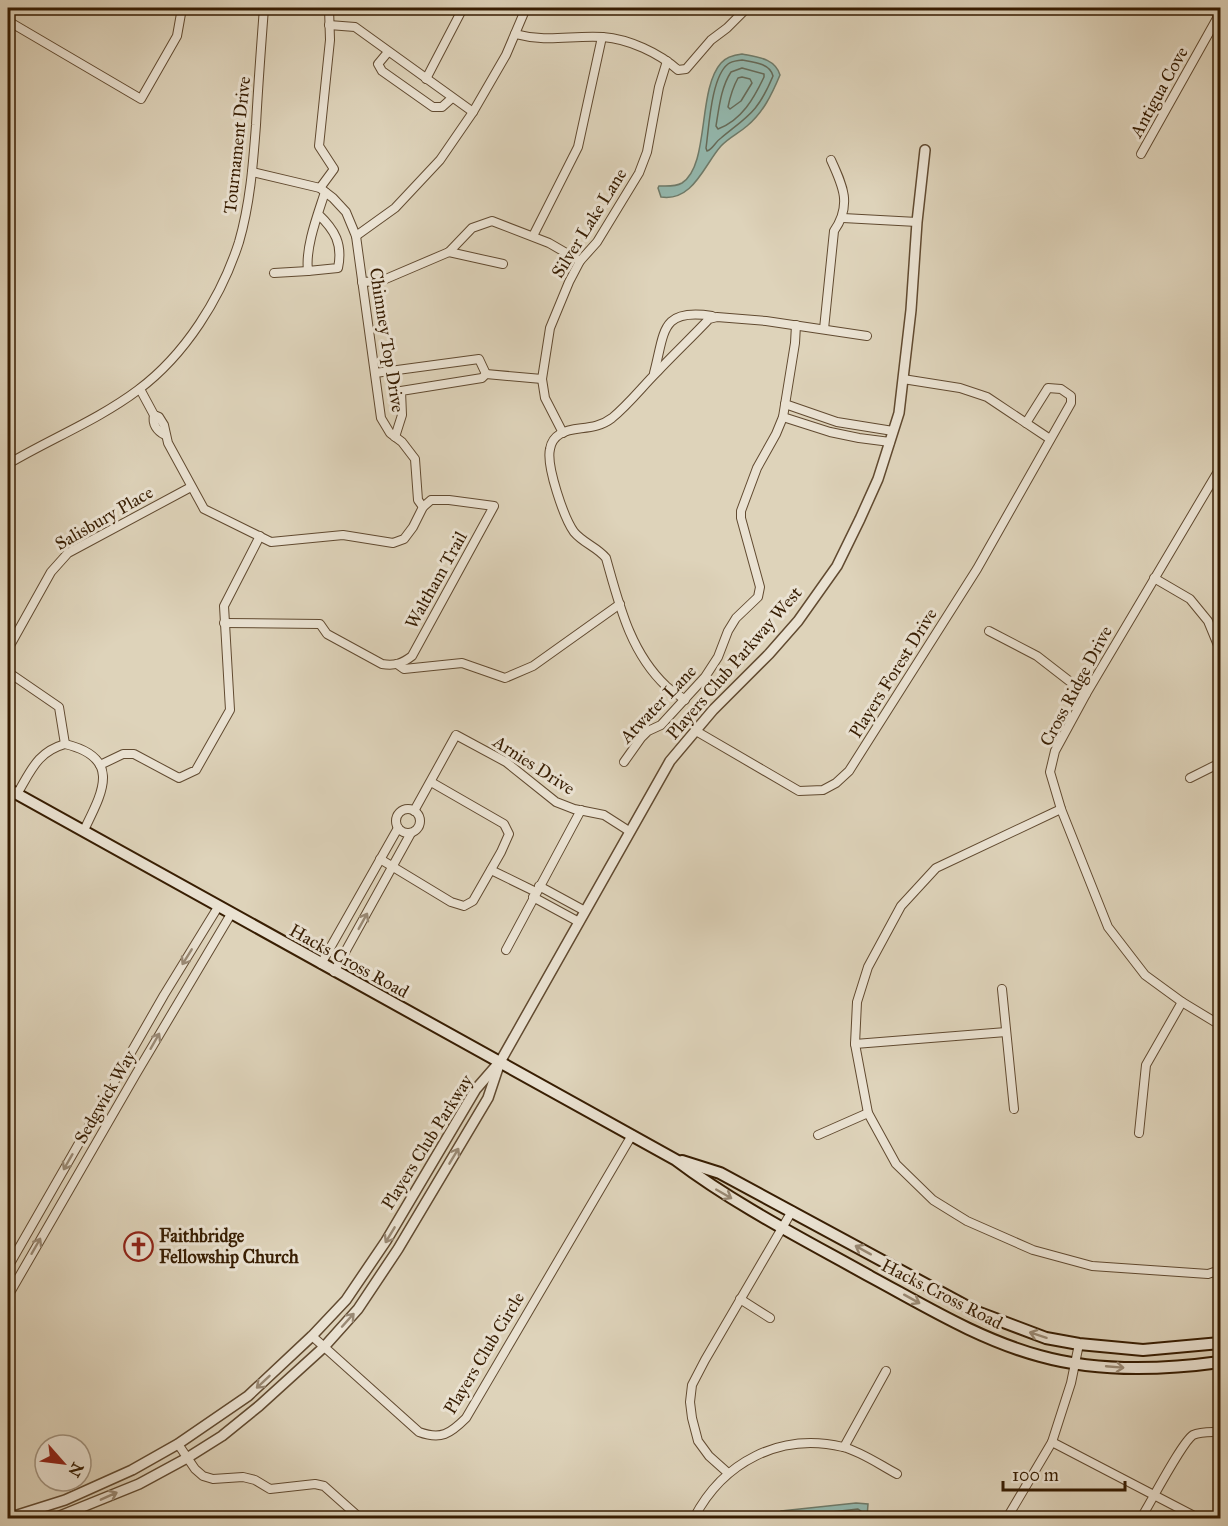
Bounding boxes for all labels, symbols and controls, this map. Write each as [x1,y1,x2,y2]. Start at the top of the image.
street label: Antigua Cove [1125,43,1194,142]
street label: Tournament Drive [219,75,255,215]
street label: Silver Lake Lane [547,164,631,282]
street label: Chimney Top Drive [365,266,409,414]
street label: Salisbury Place [51,481,157,555]
street label: Waltham Trail [400,527,472,632]
street label: Players Club Parkway West [662,582,807,744]
street label: Players Forest Drive [844,604,942,742]
street label: Cross Ridge Drive [1035,622,1118,750]
street label: Atwater Lane [615,660,701,748]
street label: Arnies Drive [488,730,579,800]
one-way arrow [358,912,369,930]
street label: Hacks Cross Road [285,919,413,1003]
one-way arrow [181,948,193,965]
one-way arrow [150,1032,162,1049]
street label: Sedgwick Way [69,1046,142,1148]
street label: Players Club Parkway [377,1070,478,1213]
one-way arrow [448,1148,460,1165]
one-way arrow [62,1153,74,1170]
one-way arrow [715,1188,732,1200]
place label: Faithbridge Fellowship Church [159,1225,300,1269]
one-way arrow [383,1226,395,1243]
church icon: Faithbridge Fellowship Church [122,1230,154,1262]
one-way arrow [31,1237,43,1254]
one-way arrow [855,1244,872,1256]
street label: Hacks Cross Road [878,1254,1006,1334]
street label: Players Club Circle [439,1288,529,1418]
one-way arrow [903,1294,921,1305]
one-way arrow [341,1312,355,1327]
one-way arrow [1029,1328,1048,1339]
one-way arrow [1104,1362,1124,1373]
one-way arrow [255,1374,270,1389]
north arrow [33,1433,93,1493]
scale bar [1003,1454,1124,1492]
text: N [64,1459,87,1481]
text: 100 m [1012,1464,1059,1486]
one-way arrow [100,1490,118,1502]

